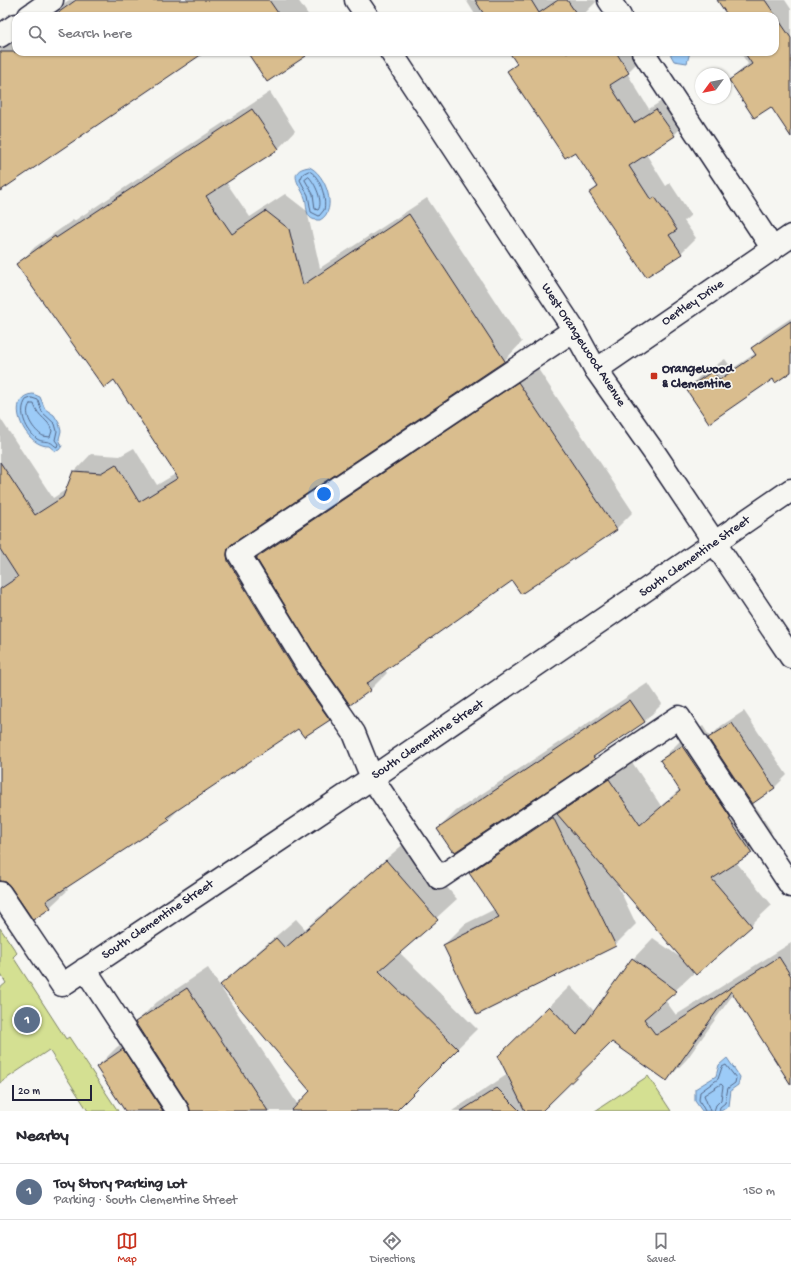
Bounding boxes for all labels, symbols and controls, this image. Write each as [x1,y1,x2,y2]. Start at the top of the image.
search box [12,12,779,56]
icon: search [26,23,48,45]
text: Search here [58,25,132,43]
north arrow [695,68,731,104]
street label: Oertley Drive [659,277,727,329]
street label: West Orangewood Avenue [537,280,629,410]
place label: Orangewood & Clementine [662,362,734,392]
marker: Orangewood & Clementine [649,371,659,381]
your location [314,484,334,504]
street label: South Clementine Street [637,512,755,601]
street label: South Clementine Street [369,696,488,783]
street label: South Clementine Street [99,876,218,963]
pin: 1 [14,1005,40,1035]
scale bar [12,1083,92,1102]
text: 20 m [18,1086,40,1098]
text: Nearby [16,1127,69,1147]
text: Toy Story Parking Lot [54,1175,186,1193]
text: 1 [26,1184,32,1199]
text: 150 m [743,1184,775,1199]
text: Parking · South Clementine Street [54,1193,237,1208]
tab: Map [116,1230,138,1266]
tab: Directions [370,1230,415,1266]
tab: Saved [647,1230,675,1266]

